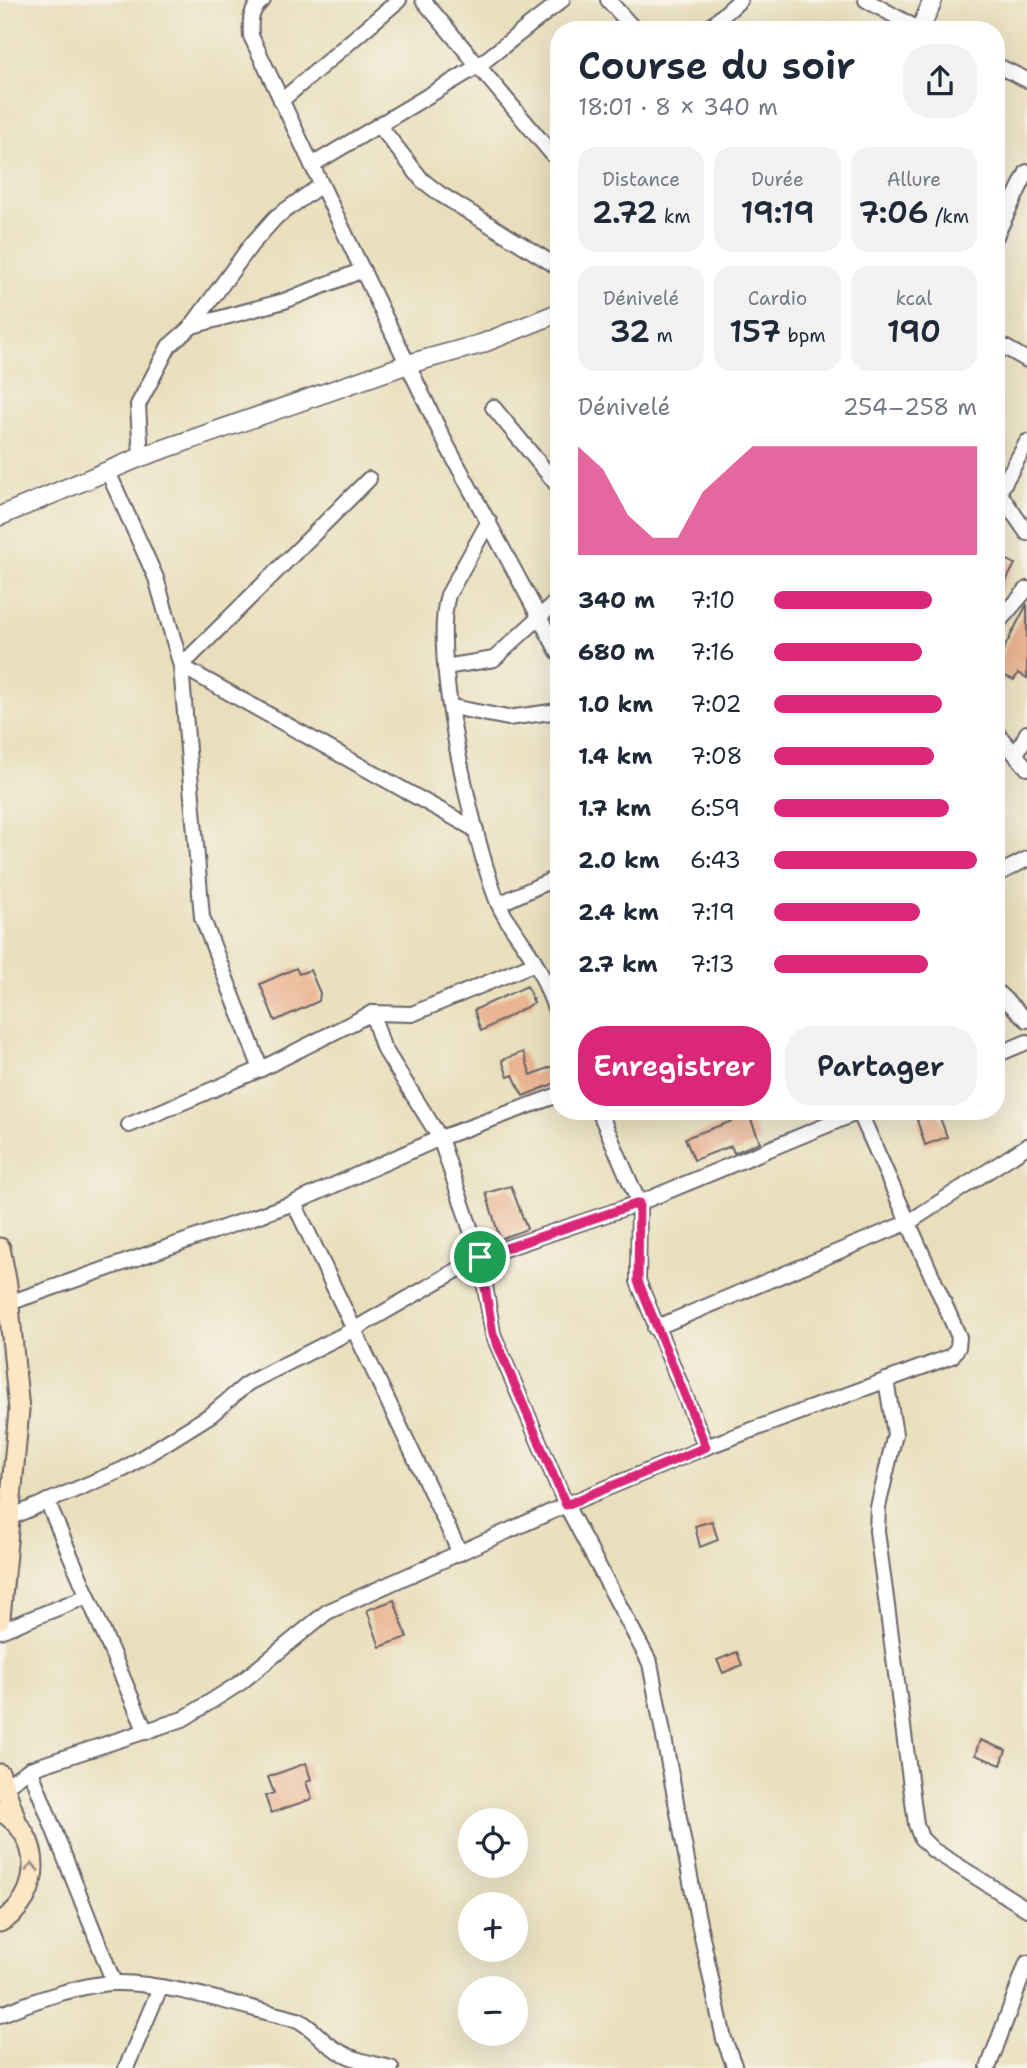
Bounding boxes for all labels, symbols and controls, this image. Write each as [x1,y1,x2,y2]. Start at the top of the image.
text: Course du soir [578,40,856,91]
button: share [903,44,977,118]
text: 18:01 · 8 × 340 m [578,92,778,122]
text: Distance [602,167,680,192]
text: Durée [751,167,804,192]
text: Allure [887,167,941,192]
text: 2.72 [592,192,657,233]
text: 19:19 [741,192,814,233]
text: 7:06 [858,192,929,233]
text: km [657,204,691,229]
text: /km [929,204,969,229]
text: Dénivelé [603,286,679,311]
text: Cardio [748,286,807,311]
text: kcal [895,286,932,311]
text: 32 [609,311,650,352]
text: 157 [729,311,781,352]
text: 190 [887,311,941,352]
text: m [650,323,673,348]
text: bpm [781,323,826,348]
text: Dénivelé [578,392,670,422]
text: 254–258 m [843,392,977,422]
text: 340 m [578,585,655,615]
text: 7:10 [690,585,735,615]
text: 680 m [578,637,655,667]
text: 7:16 [690,637,735,667]
text: 1.0 km [578,689,653,719]
text: 7:02 [690,689,742,719]
text: 1.4 km [578,741,652,771]
text: 7:08 [690,741,743,771]
text: 1.7 km [578,793,651,823]
text: 6:59 [690,793,740,823]
text: 2.0 km [578,845,660,875]
text: 6:43 [690,845,741,875]
text: 2.4 km [578,897,659,927]
text: 7:19 [690,897,735,927]
text: 2.7 km [578,949,658,979]
text: 7:13 [690,949,735,979]
button: Enregistrer [578,1026,771,1106]
button: Partager [785,1026,977,1106]
pin [450,1227,510,1287]
icon: arrive [461,1238,499,1276]
map controls [458,1808,528,2046]
button: locate [458,1808,528,1878]
one-way arrow [25,1861,40,1872]
button: + [458,1892,528,1962]
button: − [458,1976,528,2046]

